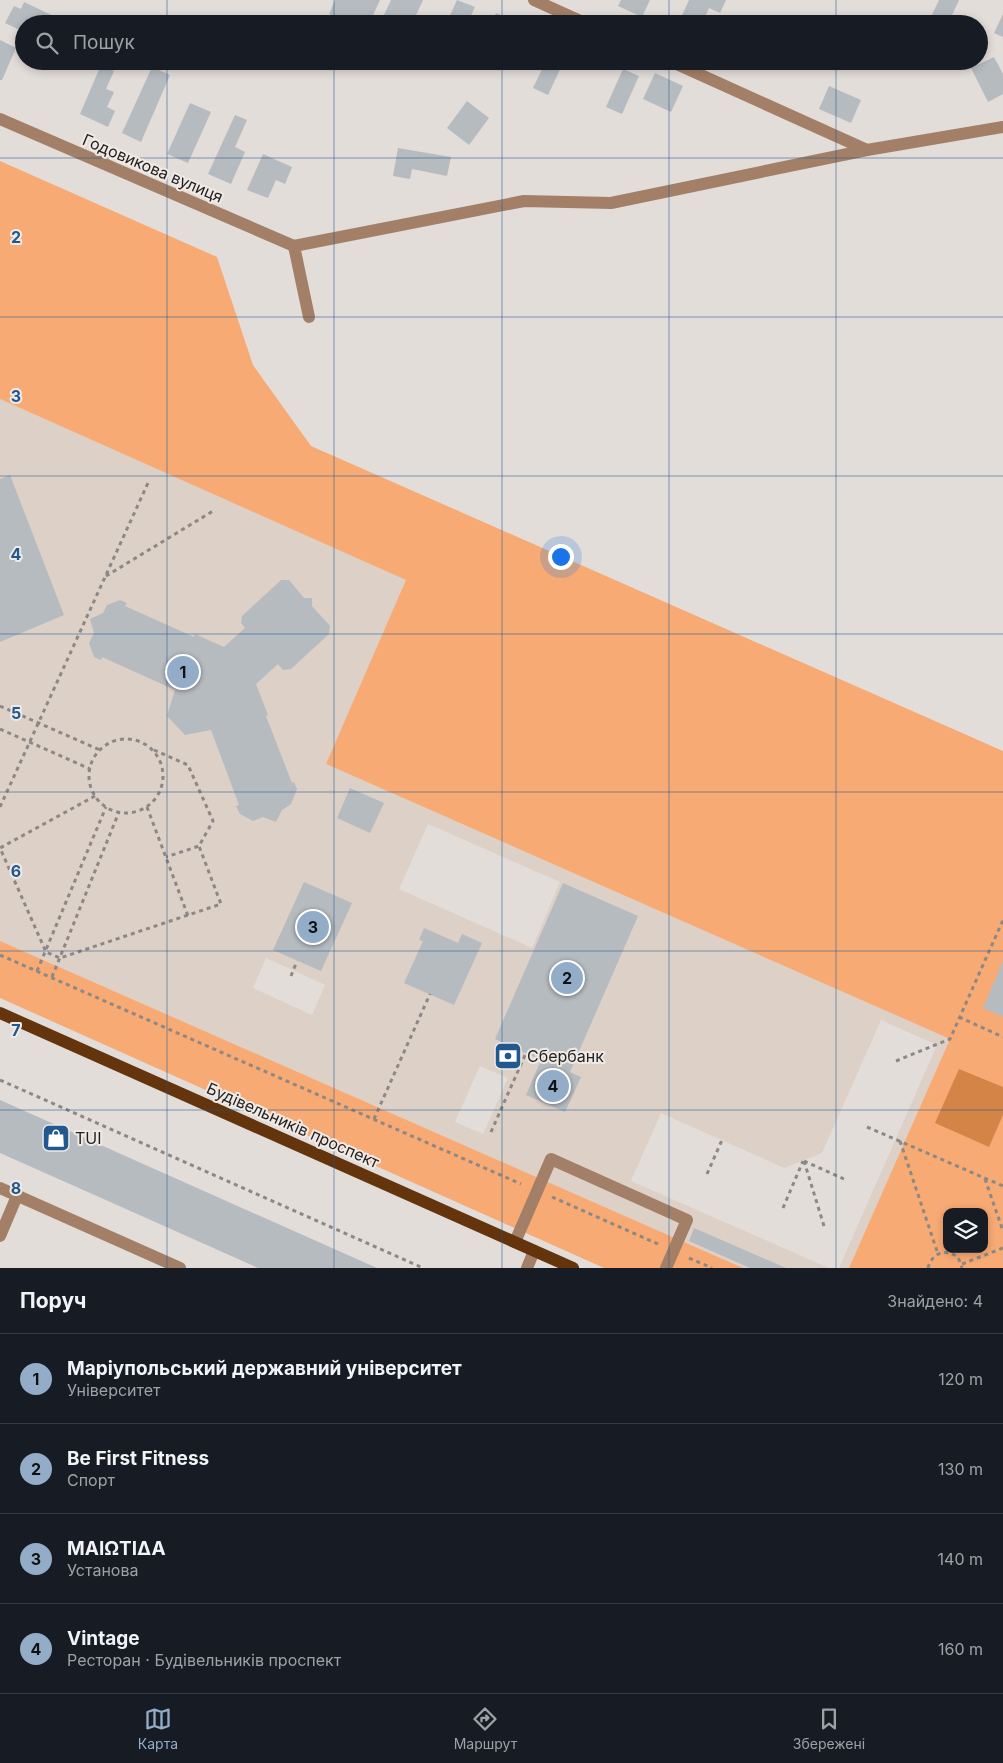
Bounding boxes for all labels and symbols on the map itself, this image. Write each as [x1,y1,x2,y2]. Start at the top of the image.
street label: Годовикова вулиця [80,129,226,207]
text: 2 [11,227,21,247]
text: 3 [11,386,21,406]
text: 4 [11,544,22,564]
your location [548,544,574,570]
pin: 1 [167,653,199,691]
text: 5 [11,703,21,723]
text: 6 [11,861,21,881]
pin: 3 [297,908,329,946]
pin: 2 [551,959,583,997]
text: 7 [11,1020,21,1040]
bank icon: Сбербанк [493,1041,523,1071]
place label: Сбербанк [527,1046,604,1066]
pin: 4 [537,1067,569,1105]
street label: Будівельників проспект [204,1078,383,1172]
shop icon: TUI [41,1123,71,1153]
place label: TUI [75,1128,102,1148]
text: 8 [11,1178,21,1198]

